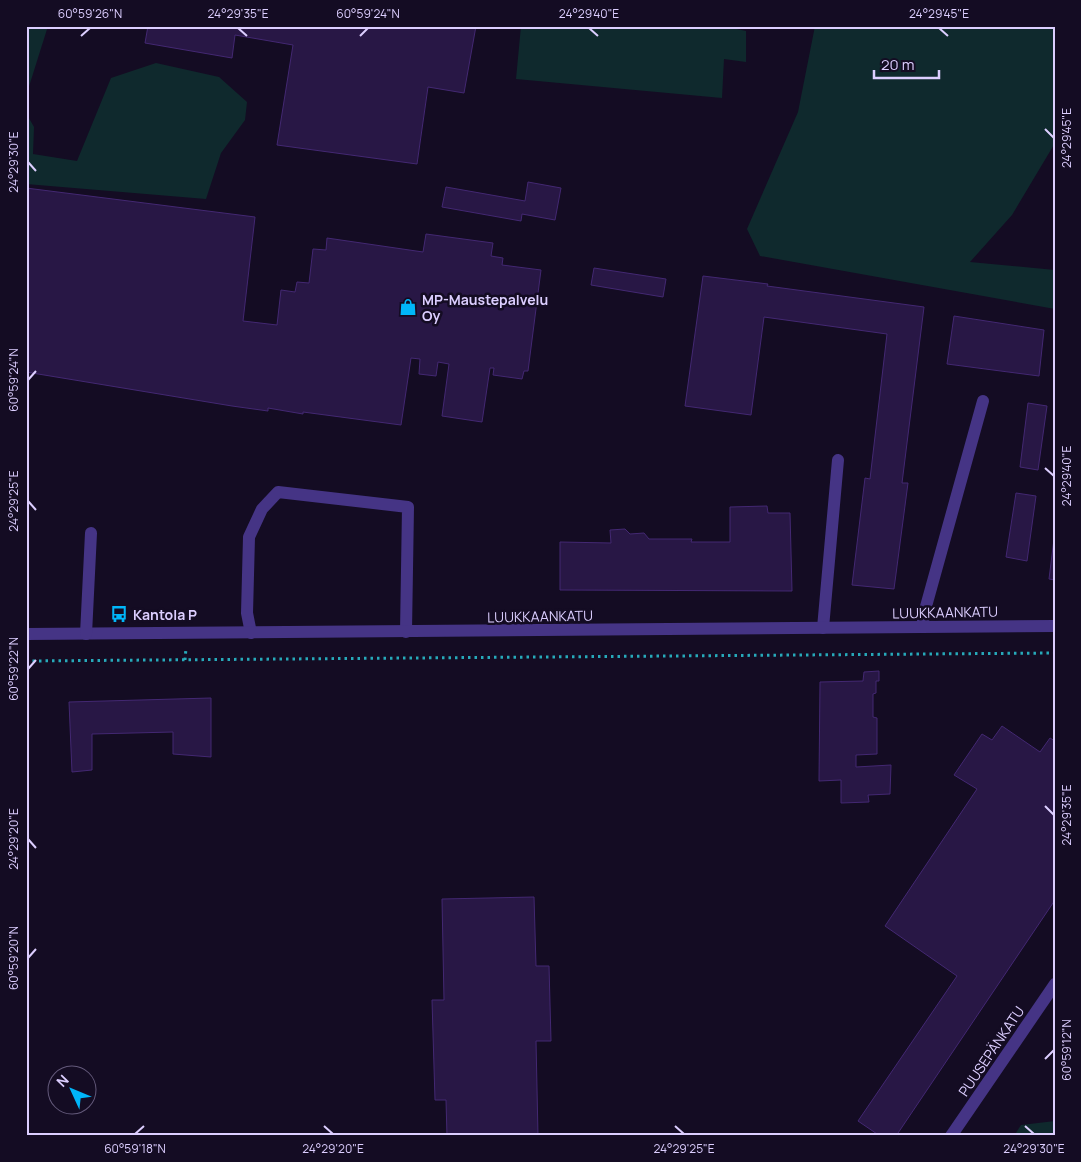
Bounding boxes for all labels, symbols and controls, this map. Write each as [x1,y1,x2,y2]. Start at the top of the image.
text: 60°59'26"N [58,5,122,22]
text: 24°29'35"E [207,5,269,22]
text: 60°59'24"N [336,5,400,22]
text: 24°29'40"E [559,5,619,22]
text: 24°29'45"E [909,5,969,22]
scale bar [874,48,938,80]
text: 20 m [881,54,914,75]
text: 24°29'45"E [1058,108,1075,168]
text: 24°29'30"E [5,131,22,193]
place label: MP-Maustepalvelu Oy [422,290,548,325]
shop icon: MP-Maustepalvelu Oy [398,297,418,317]
text: 60°59'24"N [5,348,22,412]
text: 24°29'40"E [1058,446,1075,506]
text: 24°29'25"E [5,470,22,532]
street label: LUUKKAANKATU [892,602,998,622]
bus stop icon: Kantola P [109,604,129,624]
place label: Kantola P [133,605,197,624]
street label: LUUKKAANKATU [487,606,593,626]
text: 60°59'22"N [5,637,22,701]
text: 24°29'35"E [1058,784,1075,846]
text: 24°29'20"E [5,808,22,870]
text: 60°59'20"N [5,926,22,990]
street label: PUUSEPÄNKATU [954,1002,1028,1100]
text: 60°59'12"N [1058,1019,1075,1081]
north arrow [48,1064,98,1114]
text: N [52,1070,73,1091]
text: 60°59'18"N [104,1140,166,1157]
text: 24°29'20"E [302,1140,364,1157]
text: 24°29'25"E [653,1140,715,1157]
text: 24°29'30"E [1003,1140,1065,1157]

